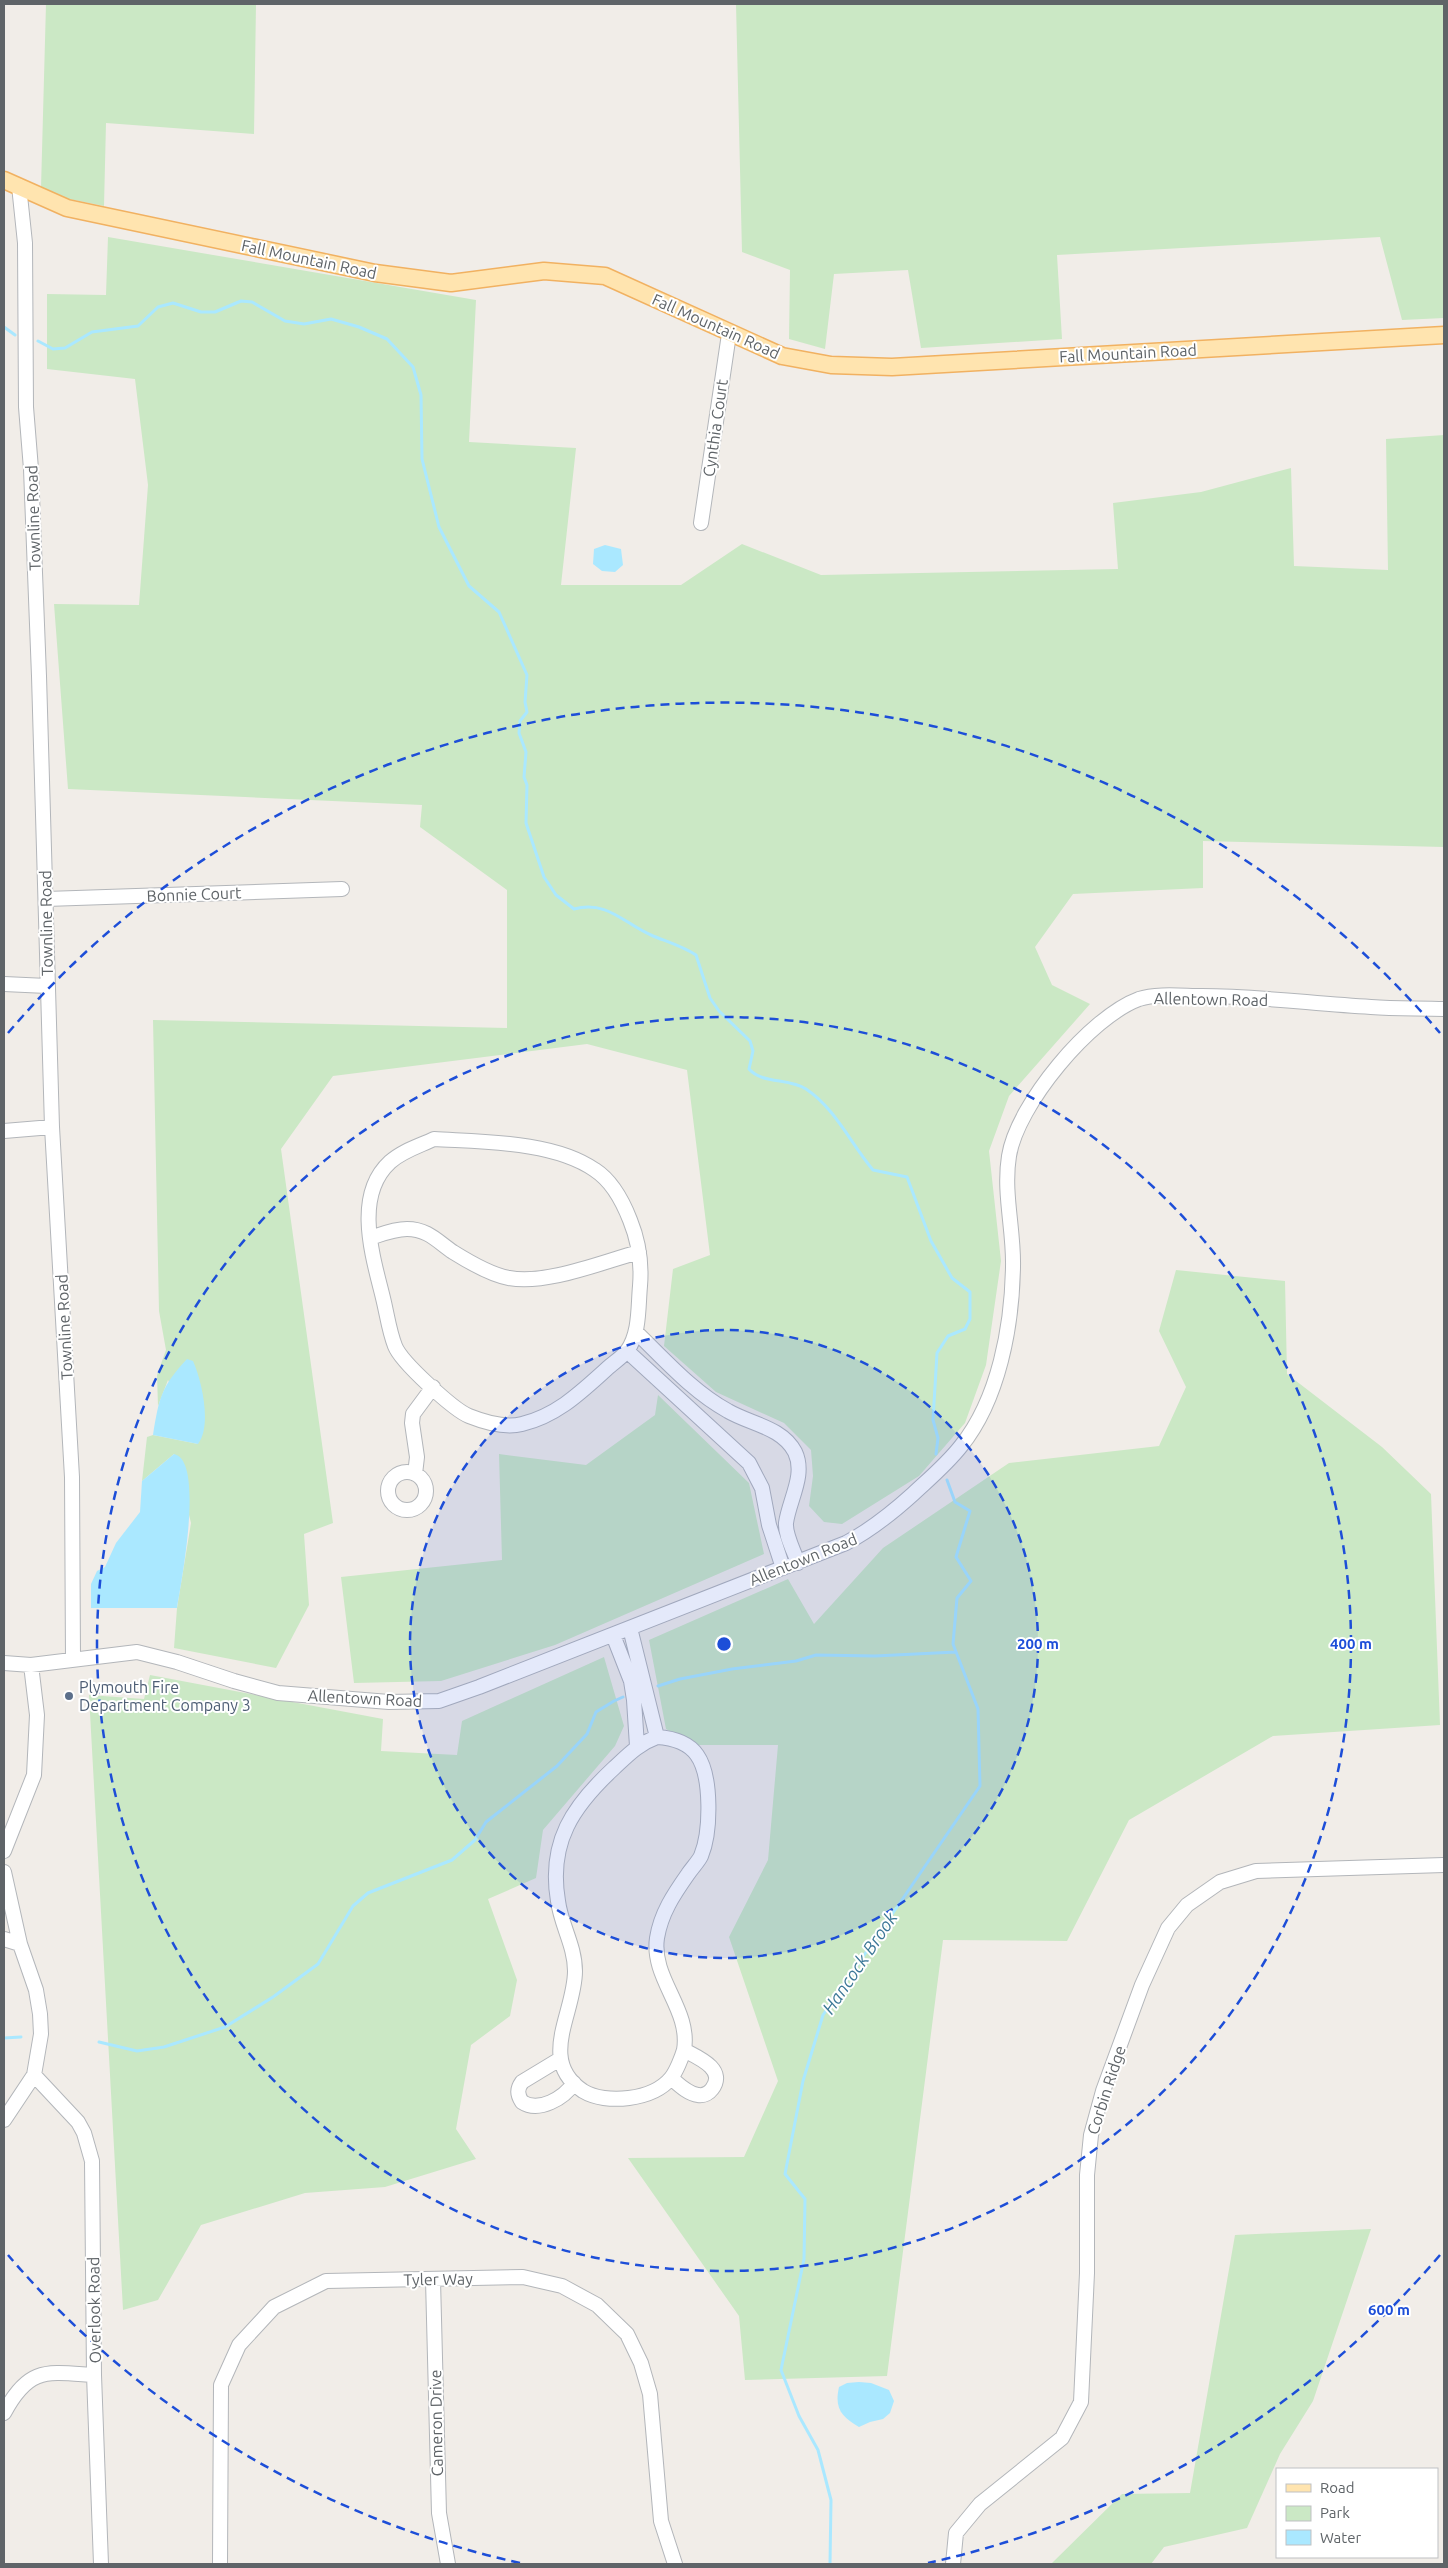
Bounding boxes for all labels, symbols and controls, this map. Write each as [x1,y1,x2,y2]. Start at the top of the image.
street label: Fall Mountain Road [240,236,378,282]
street label: Fall Mountain Road [649,290,783,362]
street label: Fall Mountain Road [1059,340,1197,366]
street label: Cynthia Court [699,377,731,478]
street label: Townline Road [22,465,44,571]
street label: Townline Road [36,870,56,976]
street label: Bonnie Court [146,883,242,905]
street label: Allentown Road [1154,989,1268,1009]
street label: Townline Road [52,1274,76,1380]
street label: Allentown Road [747,1529,859,1589]
centre of rings [715,1635,733,1653]
text: 200 m [1017,1635,1059,1652]
text: 400 m [1330,1635,1372,1652]
place label: Plymouth Fire Department Company 3 [79,1678,251,1714]
street label: Allentown Road [307,1686,423,1710]
marker: Plymouth Fire Department Company 3 [63,1690,75,1702]
water label: Hancock Brook [818,1907,901,2017]
street label: Corbin Ridge [1083,2043,1129,2137]
street label: Overlook Road [84,2257,104,2363]
street label: Tyler Way [403,2269,473,2289]
text: 600 m [1368,2301,1410,2318]
street label: Cameron Drive [426,2369,446,2477]
legend [1276,2468,1438,2558]
text: Road [1320,2479,1355,2496]
text: Park [1320,2504,1350,2521]
text: Water [1320,2529,1361,2546]

